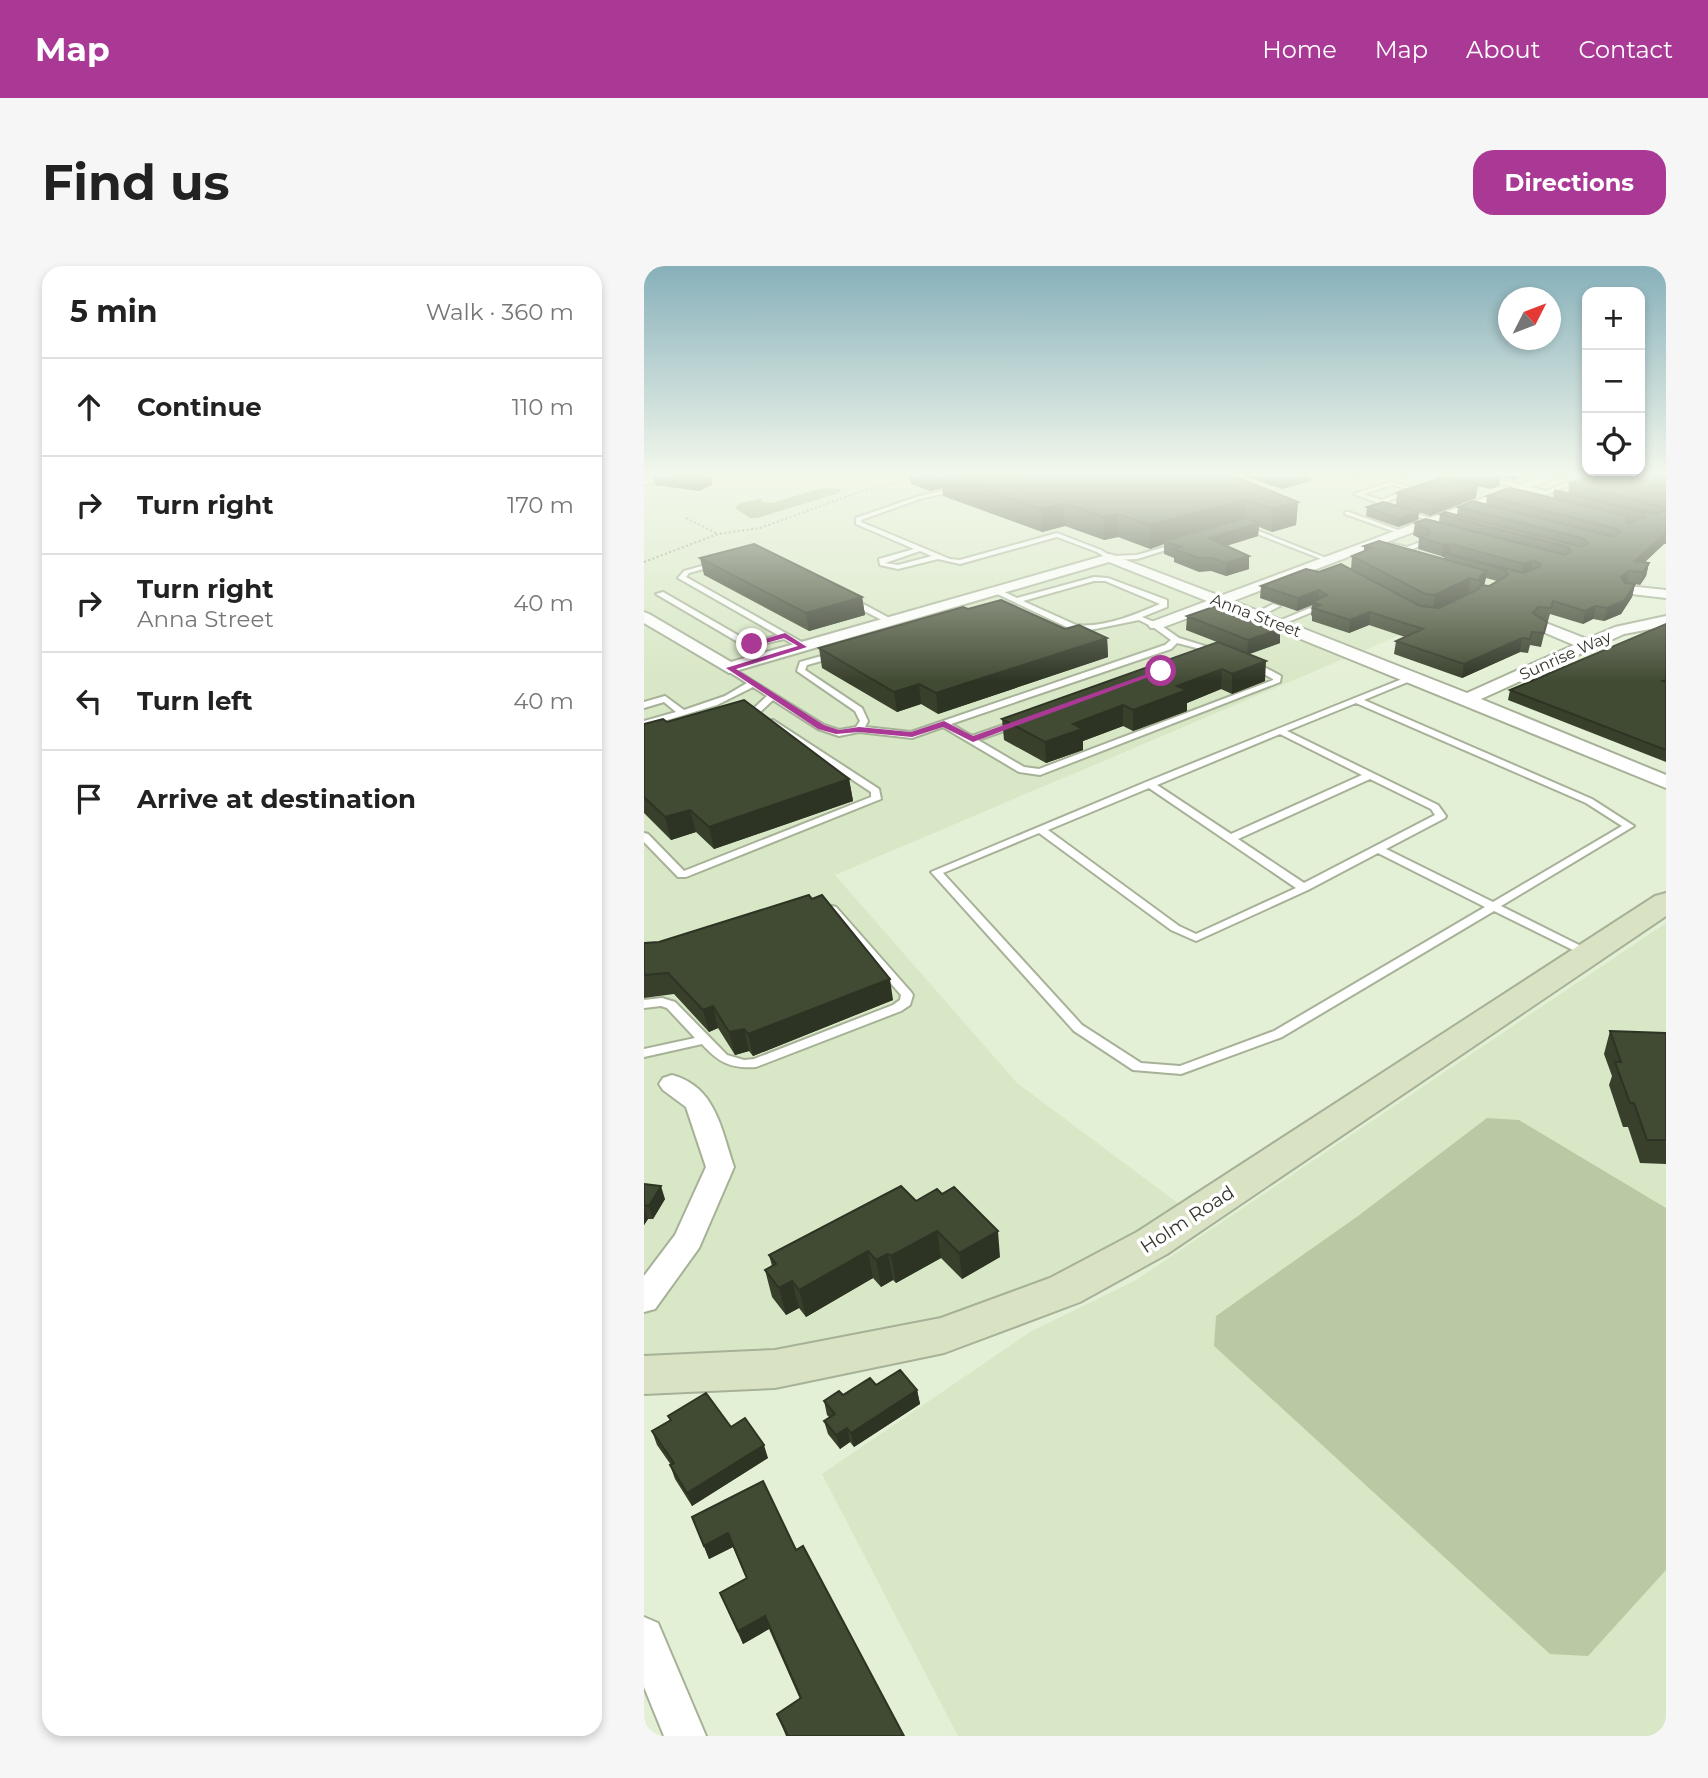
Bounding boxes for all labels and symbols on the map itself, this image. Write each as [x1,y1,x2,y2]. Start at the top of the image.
north arrow [1498,287,1561,350]
street label: Anna Street [1208,590,1304,642]
street label: Sunrise Way [1516,627,1614,684]
route end [736,628,767,659]
route start [1145,655,1176,686]
street label: Holm Road [1136,1181,1239,1258]

